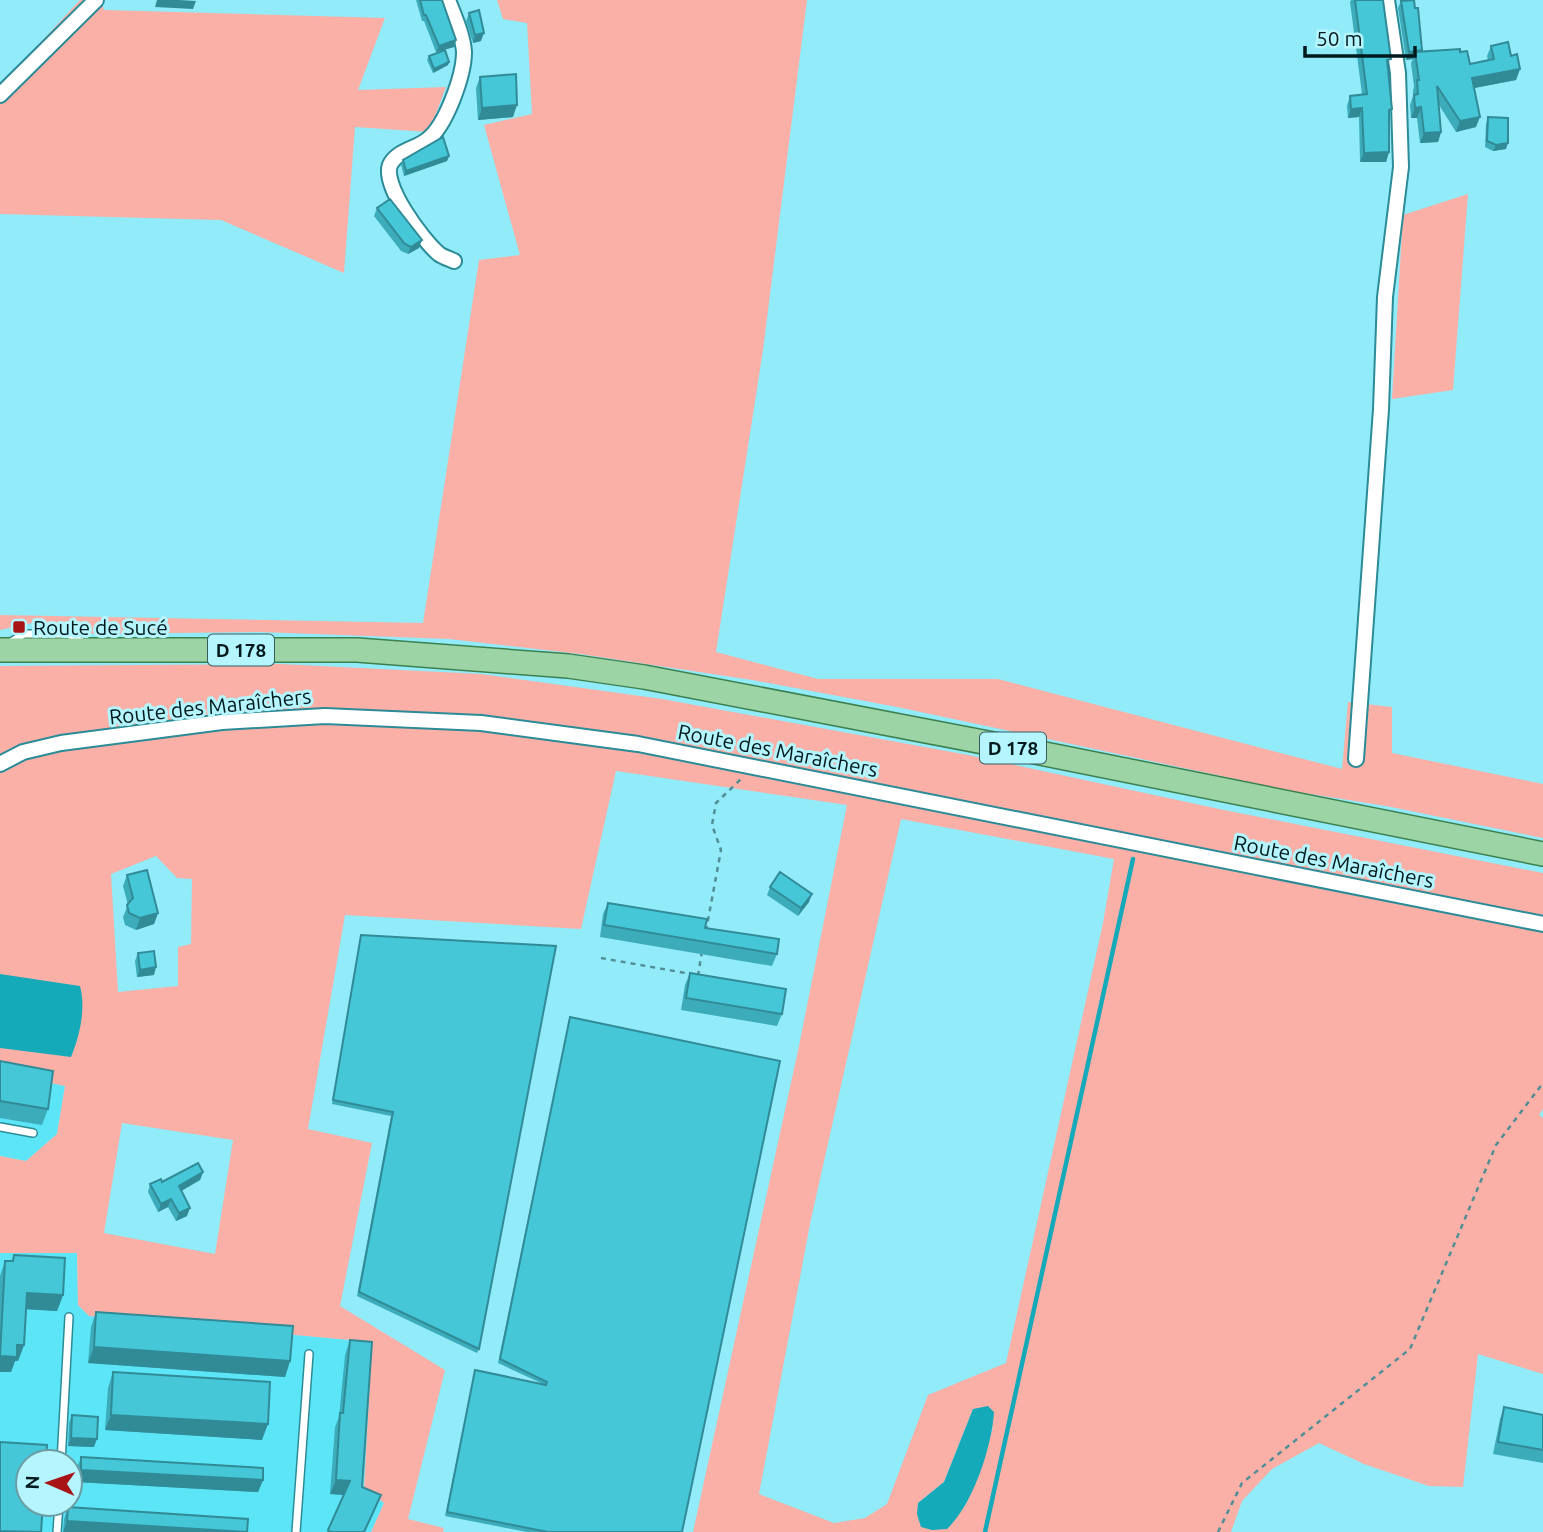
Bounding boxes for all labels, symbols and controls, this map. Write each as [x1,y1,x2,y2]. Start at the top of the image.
scale bar [1305,14,1415,58]
text: 50 m [1316,26,1363,50]
place label: Route de Sucé [33,615,168,639]
marker: Route de Sucé [11,619,27,635]
road number: D 178 [208,635,274,666]
street label: Route des Maraîchers [108,683,312,729]
street label: Route des Maraîchers [676,719,880,781]
road number: D 178 [980,733,1046,764]
street label: Route des Maraîchers [1232,830,1436,892]
north arrow [14,1448,84,1518]
text: N [21,1475,43,1490]

